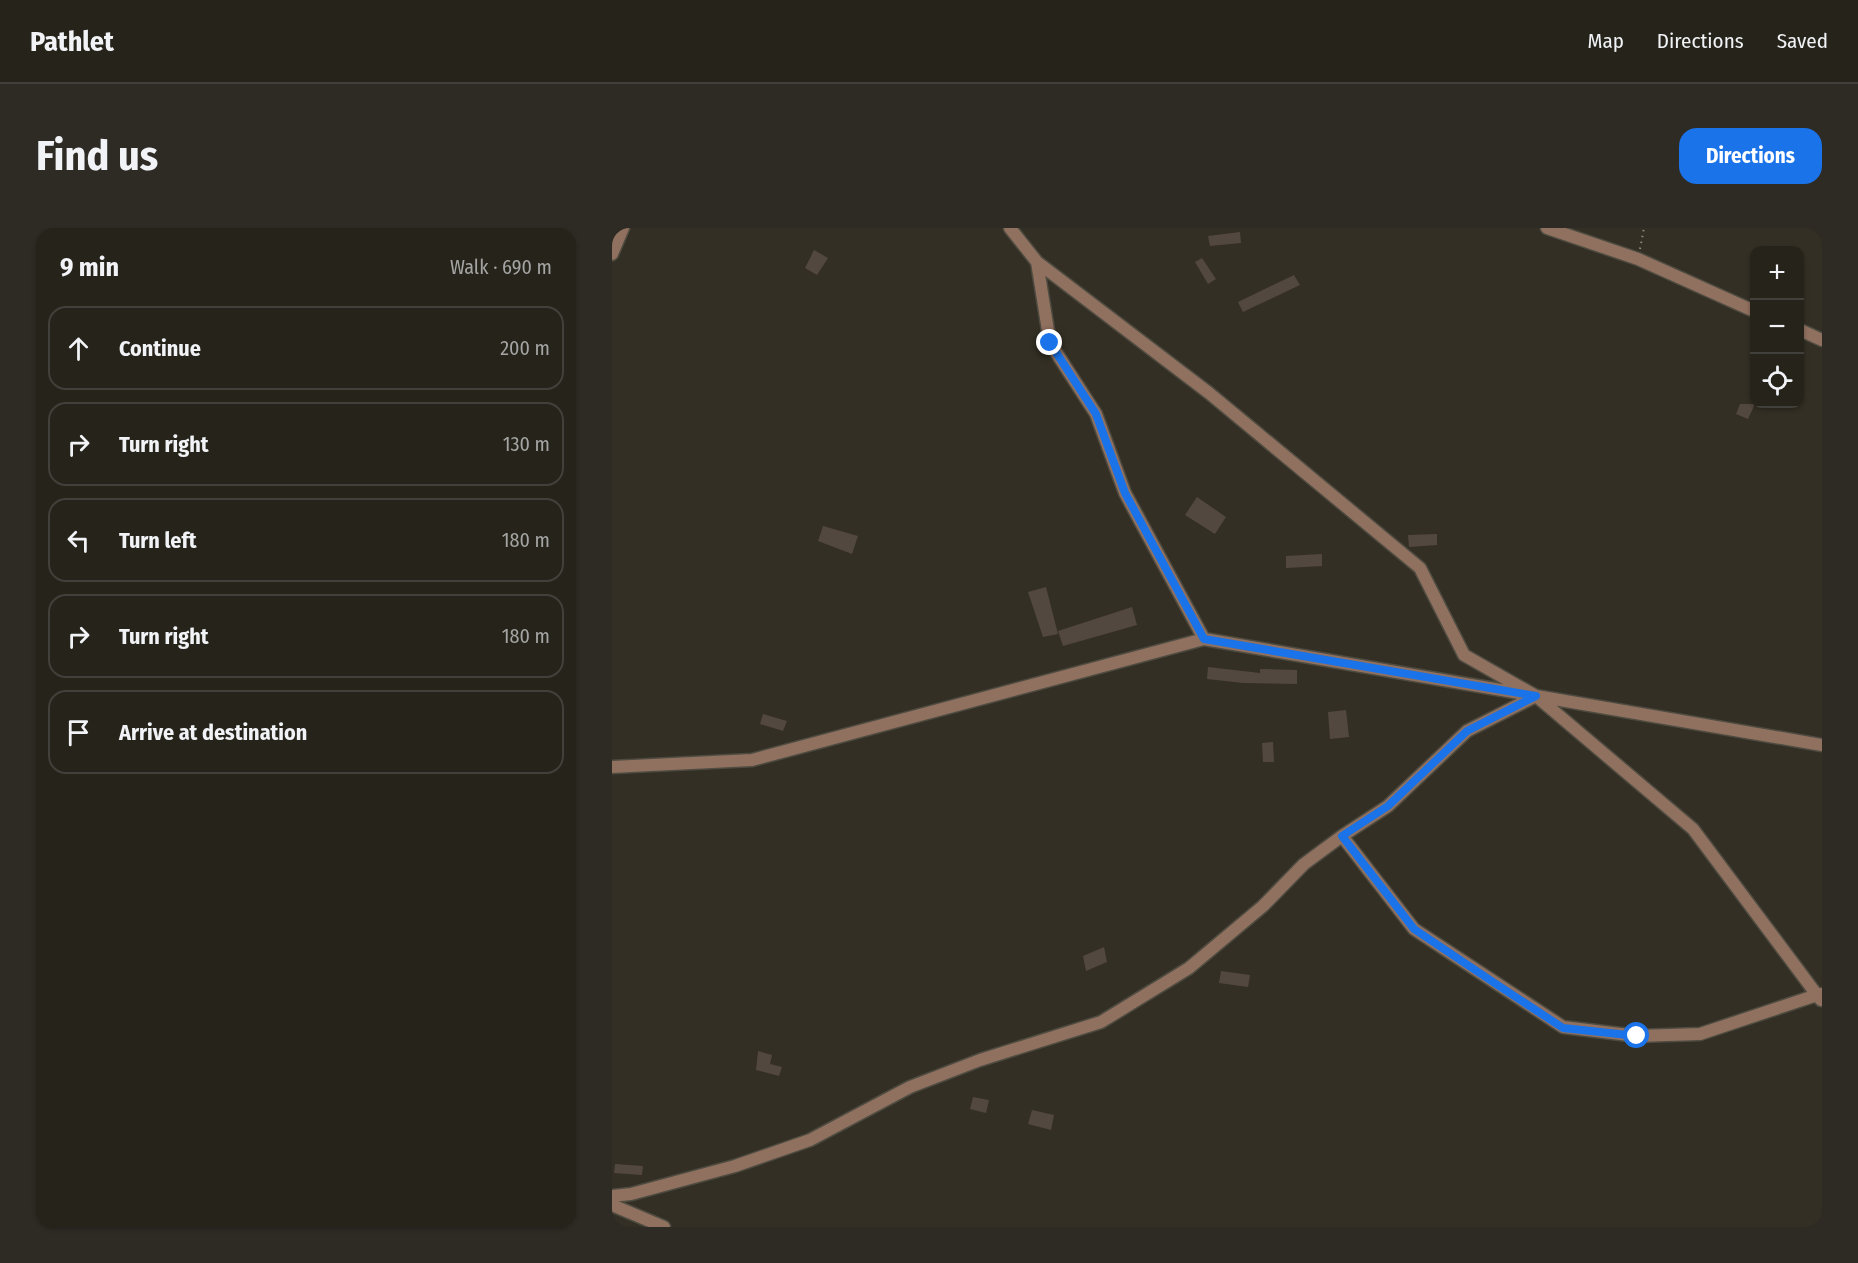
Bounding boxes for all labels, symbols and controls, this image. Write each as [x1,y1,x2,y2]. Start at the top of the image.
text: Pathlet [30,25,114,58]
text: Map [1587,28,1624,54]
text: Directions [1657,28,1744,54]
text: Saved [1777,28,1828,54]
button: Directions [1679,128,1822,184]
text: Find us [36,131,158,181]
map controls [1750,246,1804,408]
button: + [1750,246,1804,300]
text: 9 min [60,252,119,283]
text: Walk · 690 m [450,255,552,279]
button: − [1750,300,1804,354]
route end [1036,329,1062,355]
icon: ahead [62,332,95,365]
text: Continue [119,335,201,362]
text: 200 m [500,336,550,360]
button: locate [1750,354,1804,408]
icon: right [62,428,95,461]
text: Turn right [119,431,208,458]
text: 130 m [503,432,550,456]
icon: left [62,524,95,557]
text: Turn left [119,527,197,554]
text: 180 m [502,528,550,552]
icon: right [62,620,95,653]
text: Turn right [119,623,208,650]
text: 180 m [502,624,550,648]
icon: arrive [62,716,95,749]
text: Arrive at destination [119,719,307,746]
route start [1623,1022,1649,1048]

